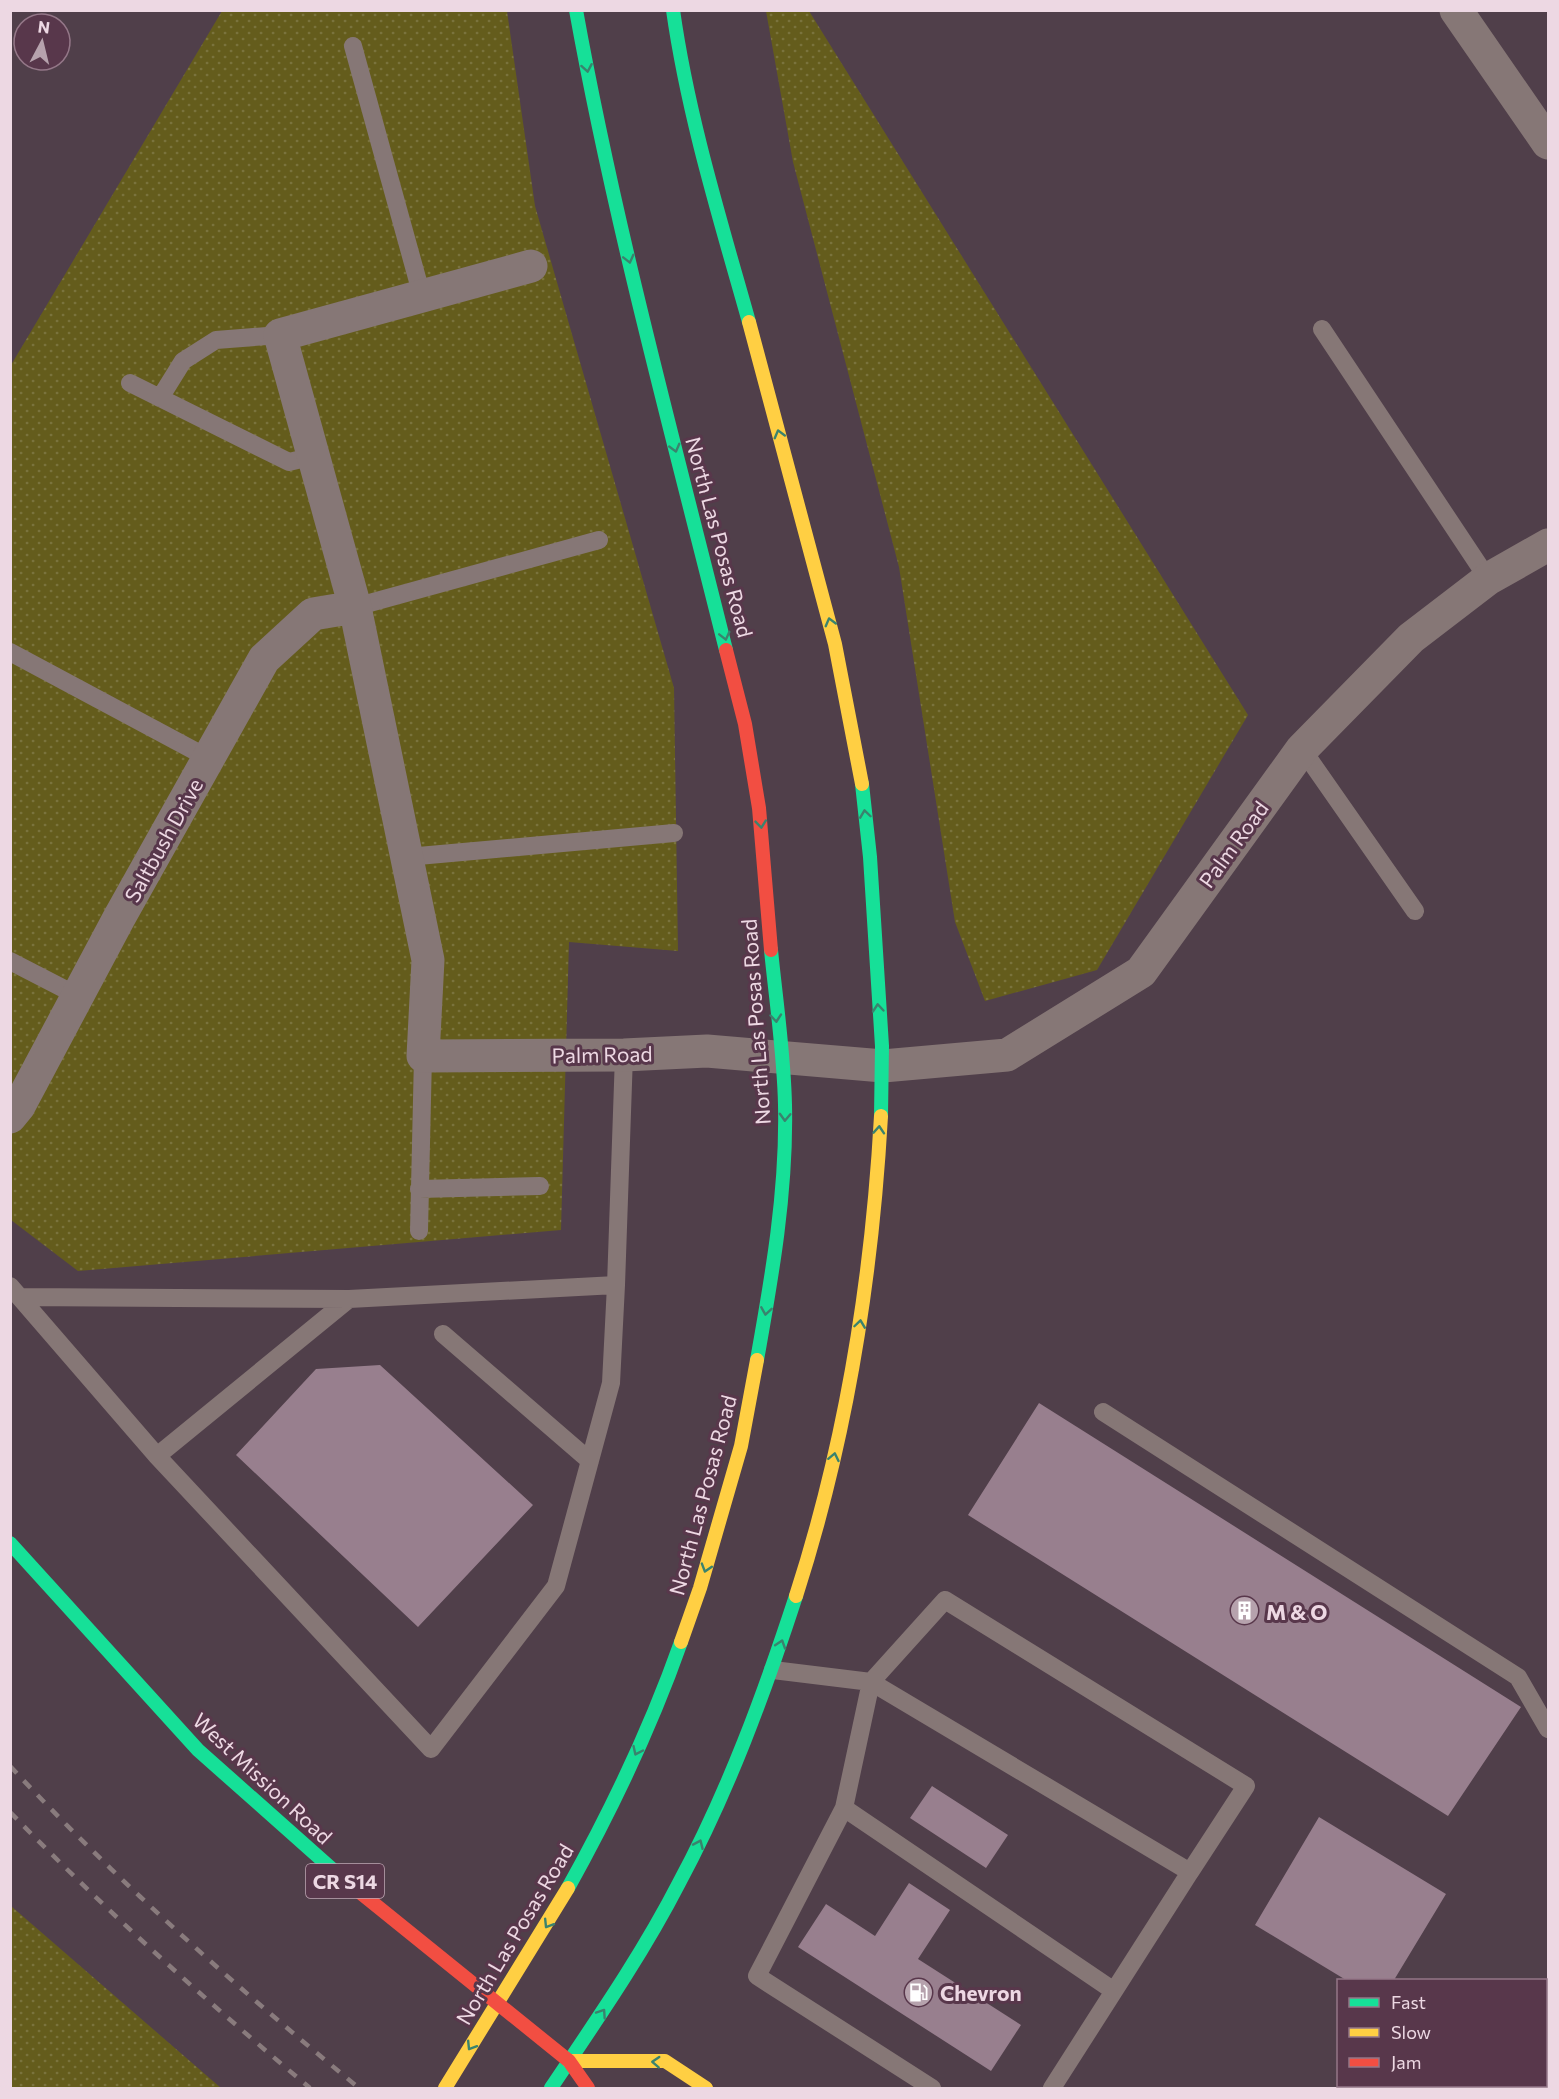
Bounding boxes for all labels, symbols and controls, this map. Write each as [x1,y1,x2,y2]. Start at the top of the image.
north arrow [12,12,72,72]
text: N [37,16,51,37]
one-way arrow [580,63,592,73]
one-way arrow [621,253,634,263]
one-way arrow [774,429,786,440]
street label: North Las Posas Road [681,434,759,640]
one-way arrow [668,442,680,453]
one-way arrow [825,617,837,628]
one-way arrow [717,631,730,641]
street label: Saltbush Drive [119,774,207,906]
street label: Palm Road [1193,796,1273,892]
one-way arrow [859,809,872,818]
one-way arrow [754,819,766,829]
street label: North Las Posas Road [735,918,775,1126]
one-way arrow [872,1004,885,1013]
one-way arrow [769,1014,782,1023]
street label: Palm Road [551,1041,653,1067]
one-way arrow [778,1113,791,1122]
one-way arrow [872,1126,885,1135]
one-way arrow [760,1306,773,1316]
one-way arrow [854,1320,866,1329]
street label: North Las Posas Road [663,1392,741,1598]
one-way arrow [827,1452,840,1462]
one-way arrow [701,1562,713,1573]
building icon: M & O [1229,1595,1261,1627]
place label: M & O [1266,1599,1327,1624]
one-way arrow [774,1639,787,1650]
street label: West Mission Road [188,1707,338,1849]
one-way arrow [633,1744,645,1755]
street label: North Las Posas Road [450,1839,578,2029]
one-way arrow [692,1839,704,1850]
road number: CR S14 [306,1864,384,1898]
one-way arrow [544,1918,556,1928]
fuel station icon: Chevron [903,1976,935,2008]
legend [1337,1979,1547,2087]
place label: Chevron [940,1980,1022,2005]
text: Fast [1391,1991,1426,2013]
one-way arrow [595,2009,606,2020]
text: Slow [1391,2021,1431,2043]
one-way arrow [467,2040,479,2050]
text: Jam [1391,2051,1421,2073]
one-way arrow [651,2055,660,2068]

